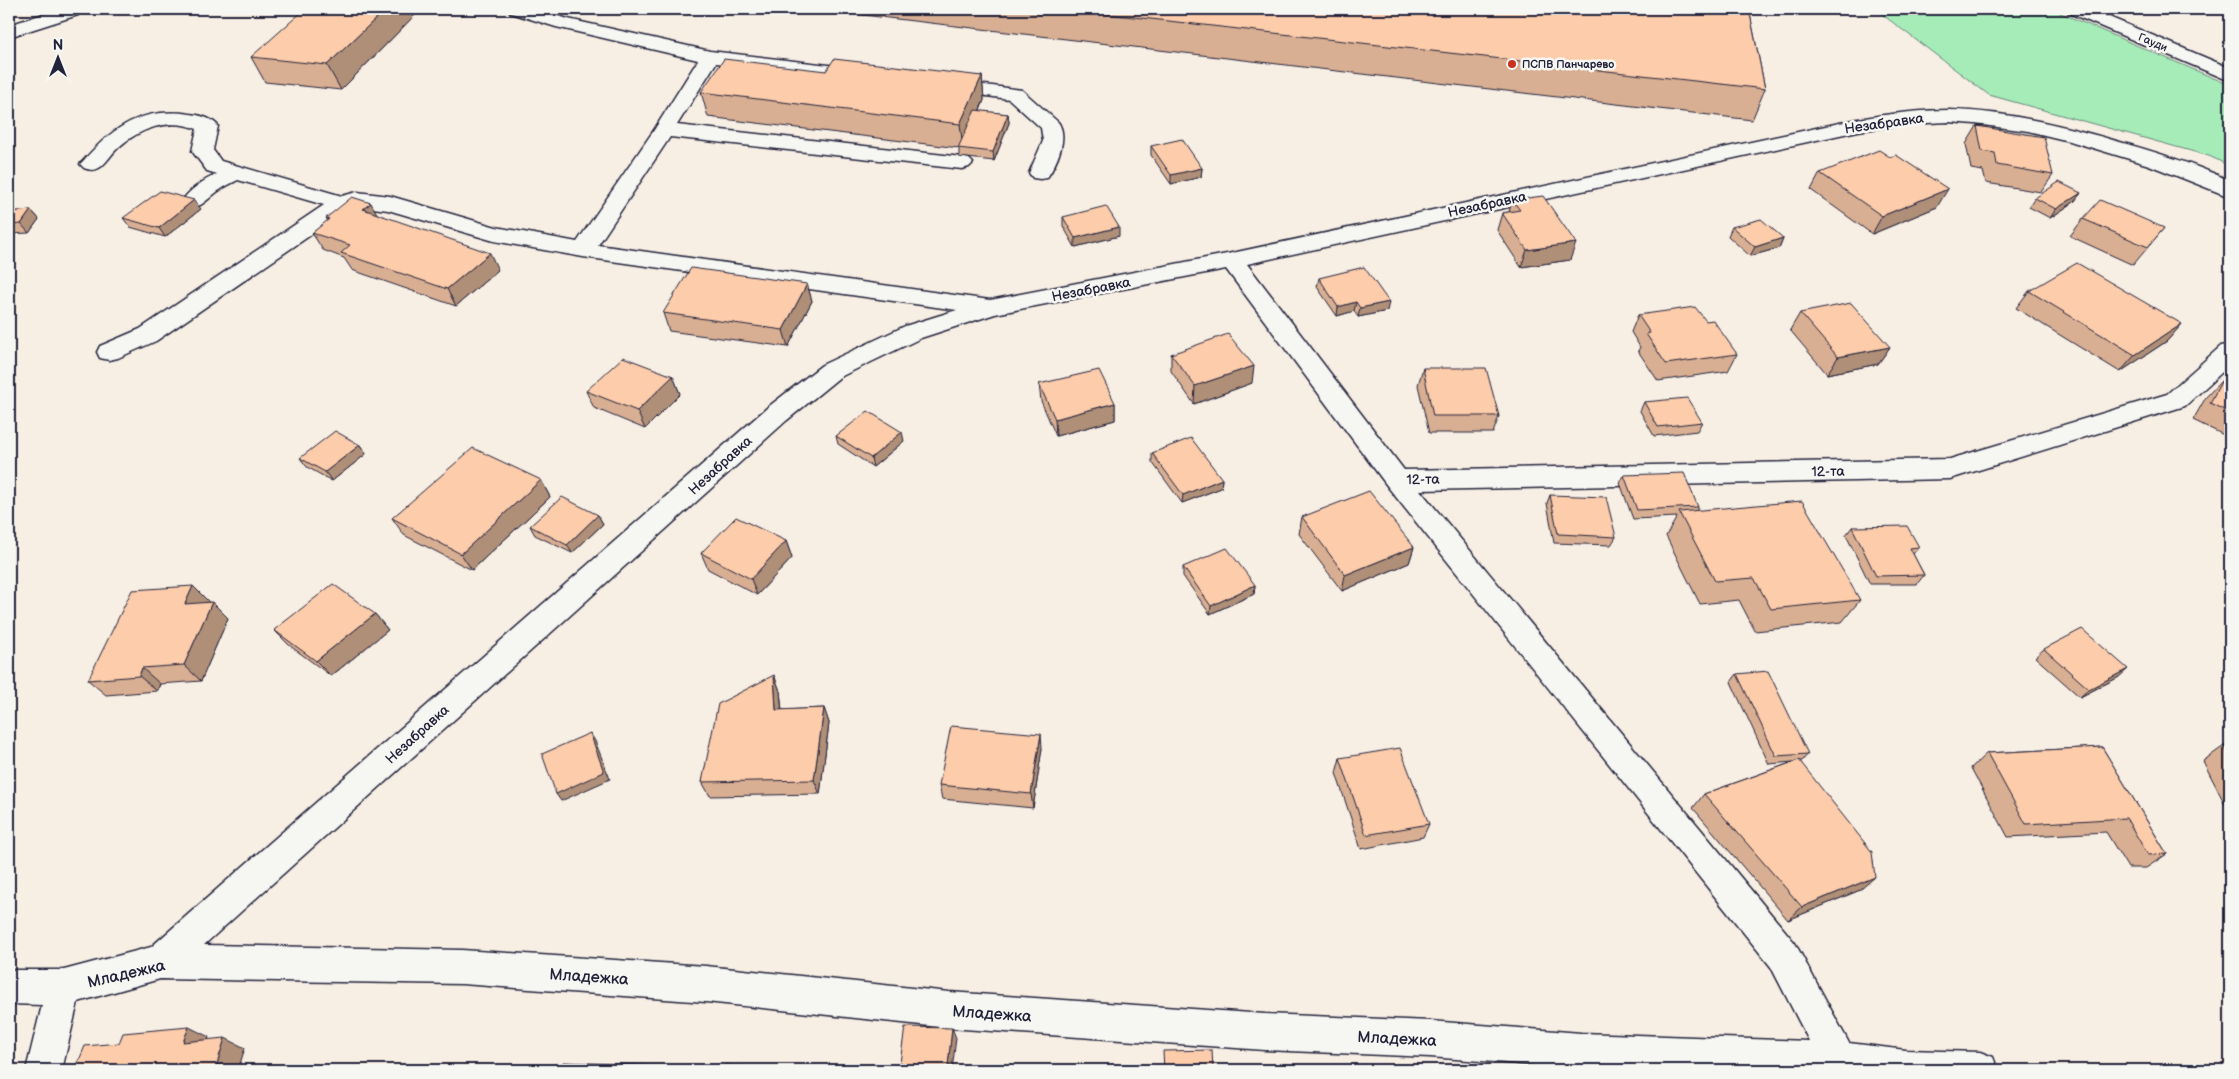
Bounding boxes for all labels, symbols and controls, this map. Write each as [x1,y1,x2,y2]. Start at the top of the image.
street label: Гауди [2136,31,2169,54]
north arrow [32,32,82,82]
text: N [53,37,63,54]
marker: ПСПВ Панчарево [1506,58,1518,70]
place label: ПСПВ Панчарево [1522,58,1614,71]
street label: Незабравка [1843,109,1926,137]
street label: Незабравка [1446,188,1529,221]
street label: Незабравка [1050,273,1133,305]
street label: Незабравка [685,432,756,498]
street label: 12-та [1811,463,1846,480]
street label: 12-та [1406,471,1441,488]
street label: Незабравка [382,701,453,767]
street label: Младежка [86,956,168,993]
street label: Младежка [549,965,630,990]
street label: Младежка [952,1002,1033,1027]
street label: Младежка [1357,1028,1438,1051]

